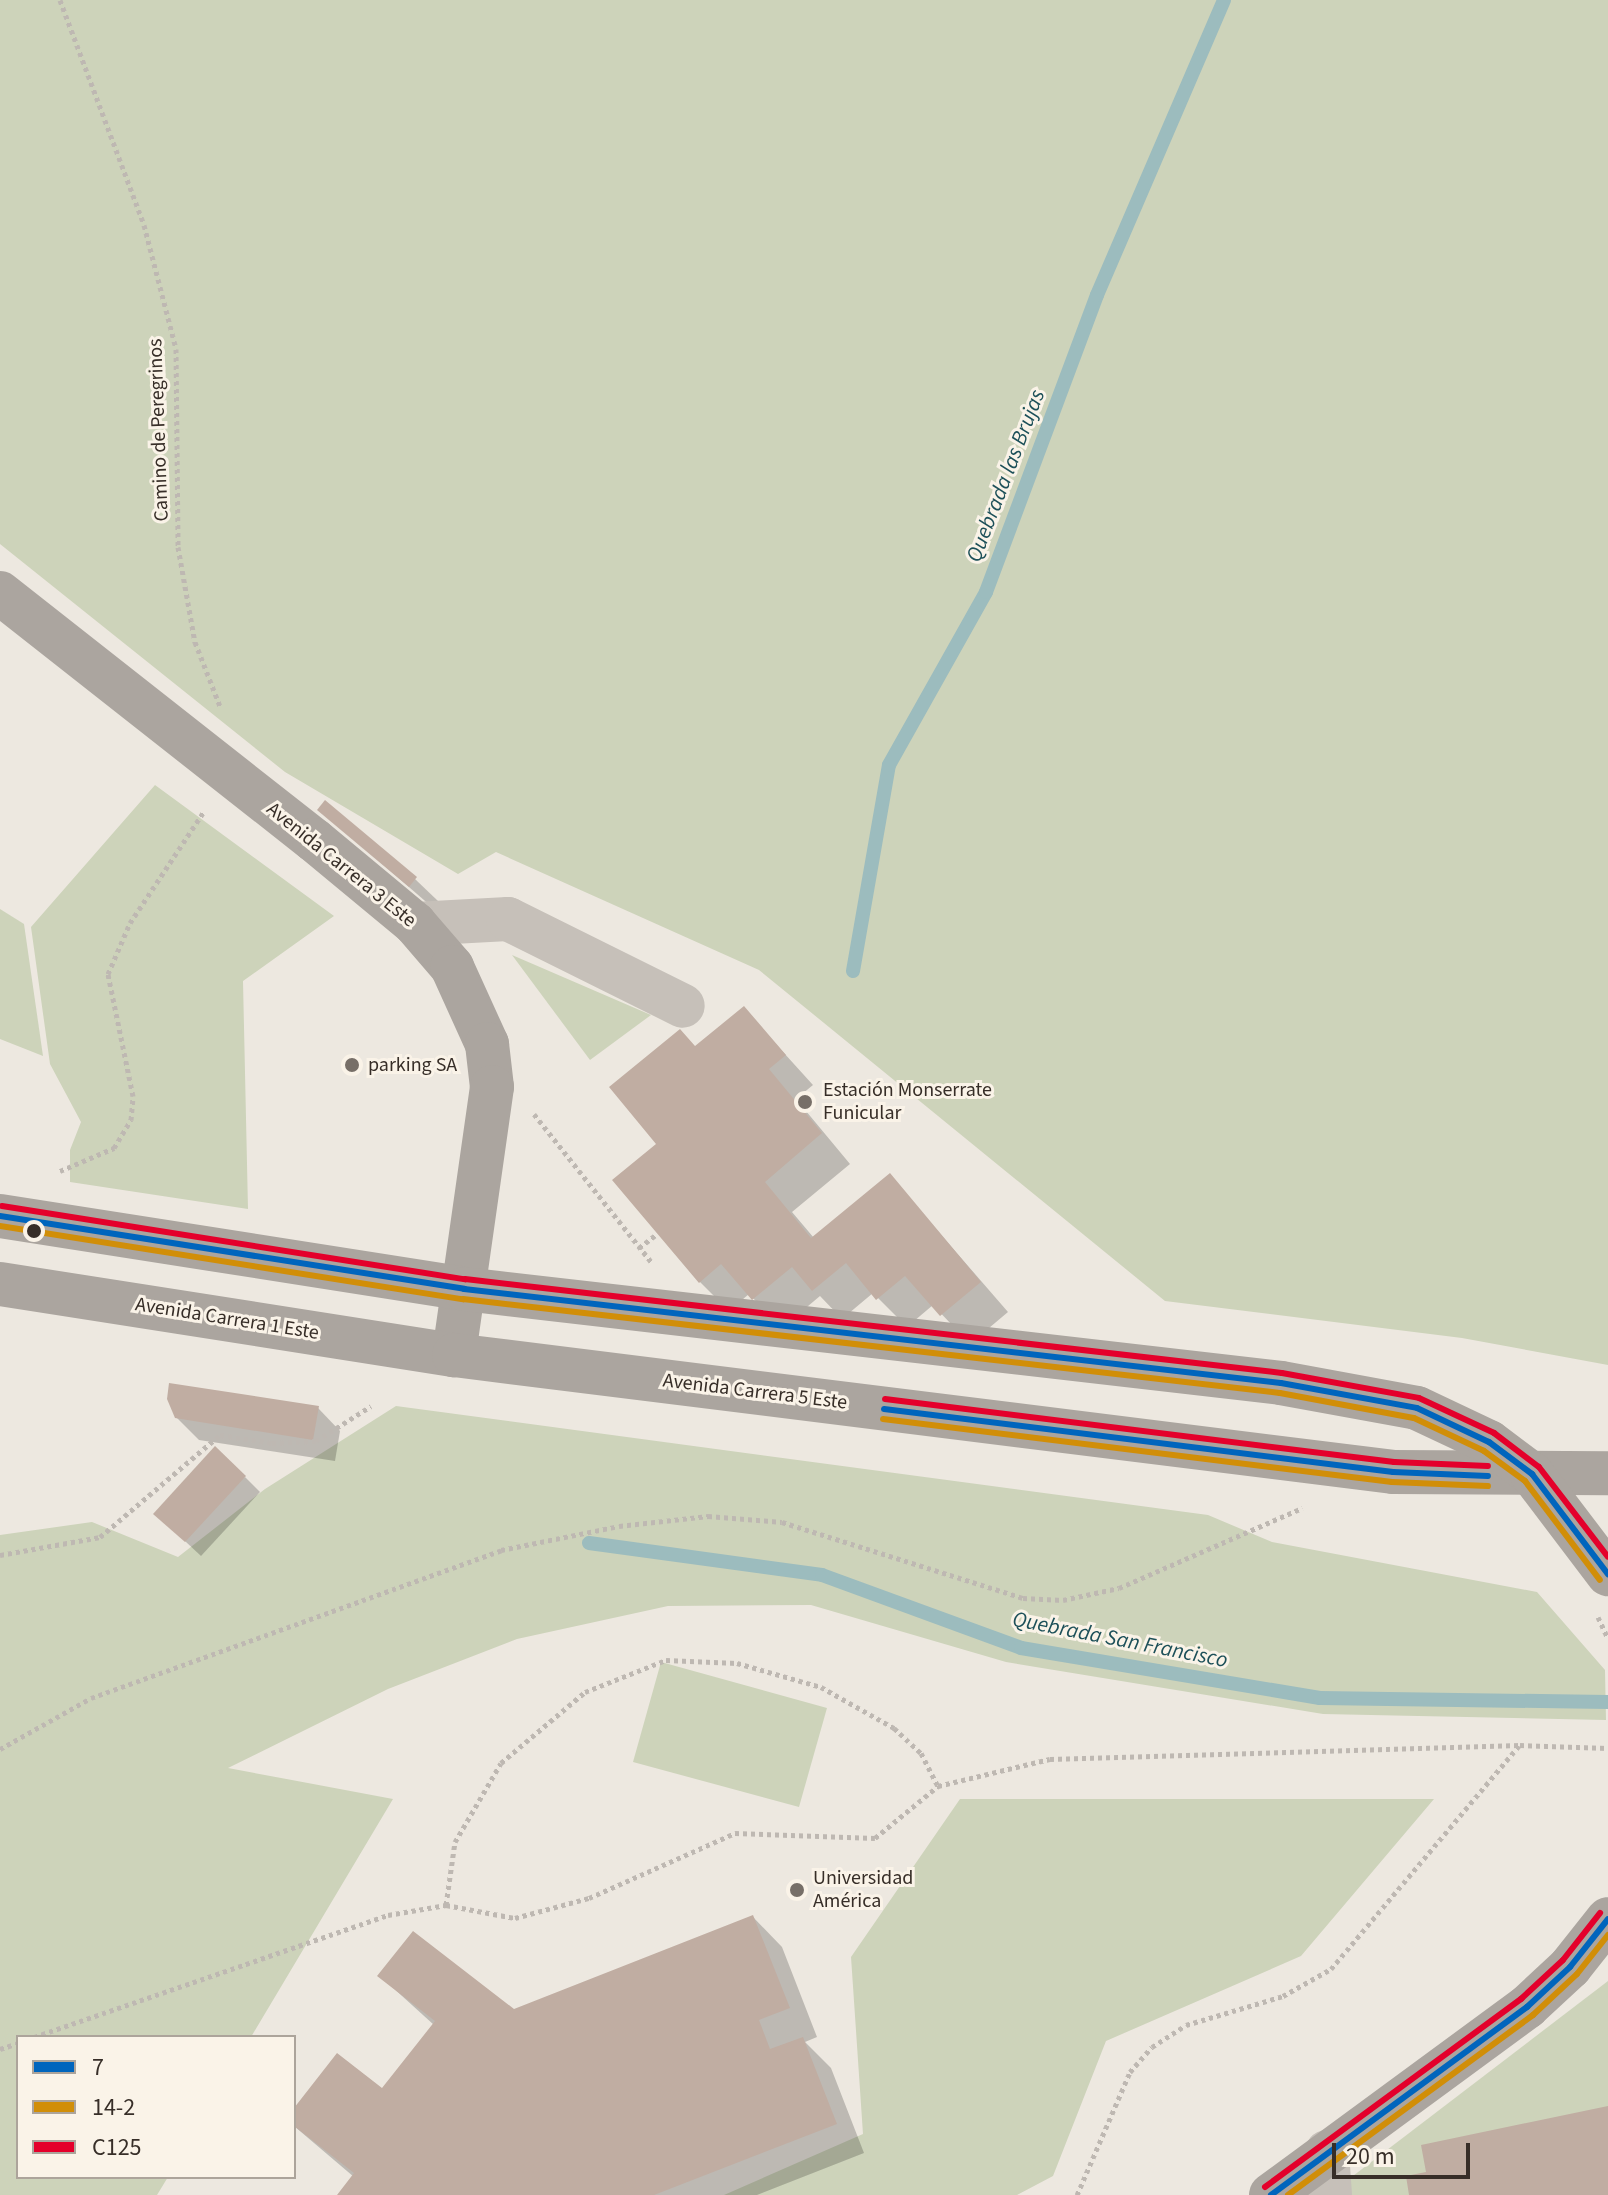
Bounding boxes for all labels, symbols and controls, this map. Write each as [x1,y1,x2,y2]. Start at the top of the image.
street label: Camino de Peregrinos [144,338,174,522]
water label: Quebrada las Brujas [961,386,1051,566]
street label: Avenida Carrera 3 Este [261,797,421,933]
place label: parking SA [368,1053,457,1077]
marker: parking SA [343,1056,361,1074]
place label: Estación Monserrate Funicular [823,1078,992,1125]
marker: Estación Monserrate Funicular [794,1091,816,1113]
unlabelled marker [26,1223,42,1239]
street label: Avenida Carrera 1 Este [134,1293,320,1345]
street label: Avenida Carrera 5 Este [662,1369,848,1415]
water label: Quebrada San Francisco [1010,1606,1230,1674]
place label: Universidad América [813,1866,913,1913]
marker: Universidad América [788,1881,806,1899]
legend [16,2035,296,2179]
text: 7 [92,2050,104,2085]
text: 14-2 [92,2090,135,2125]
scale bar [1336,2127,1474,2177]
text: C125 [92,2130,142,2165]
text: 20 m [1346,2139,1395,2174]

